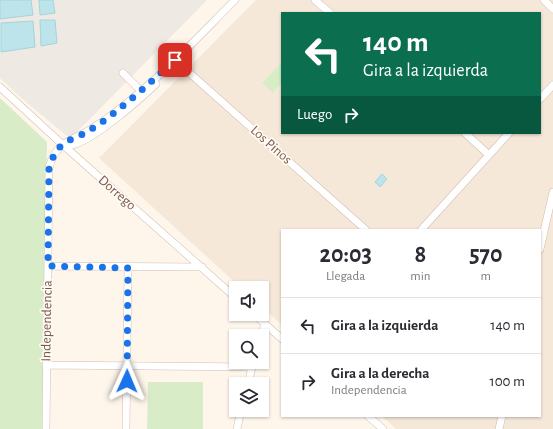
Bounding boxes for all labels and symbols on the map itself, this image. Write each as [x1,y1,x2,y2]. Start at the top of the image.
pin [158,43,192,77]
street label: Los Pinos [248,123,294,167]
street label: Dorrego [95,173,139,213]
street label: Independencia [39,280,55,362]
position arrow [106,360,148,402]

